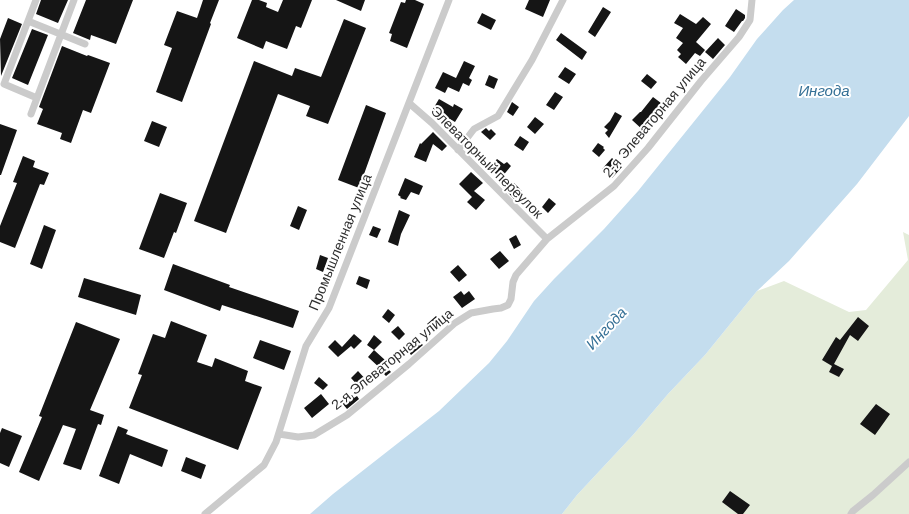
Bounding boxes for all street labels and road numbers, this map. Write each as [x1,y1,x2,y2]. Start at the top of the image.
street label: 2-я Элеваторная улица [599,54,709,180]
street label: Элеваторный переулок [428,103,547,222]
street label: Промышленная улица [305,171,375,313]
street label: 2-я Элеваторная улица [328,305,456,413]

